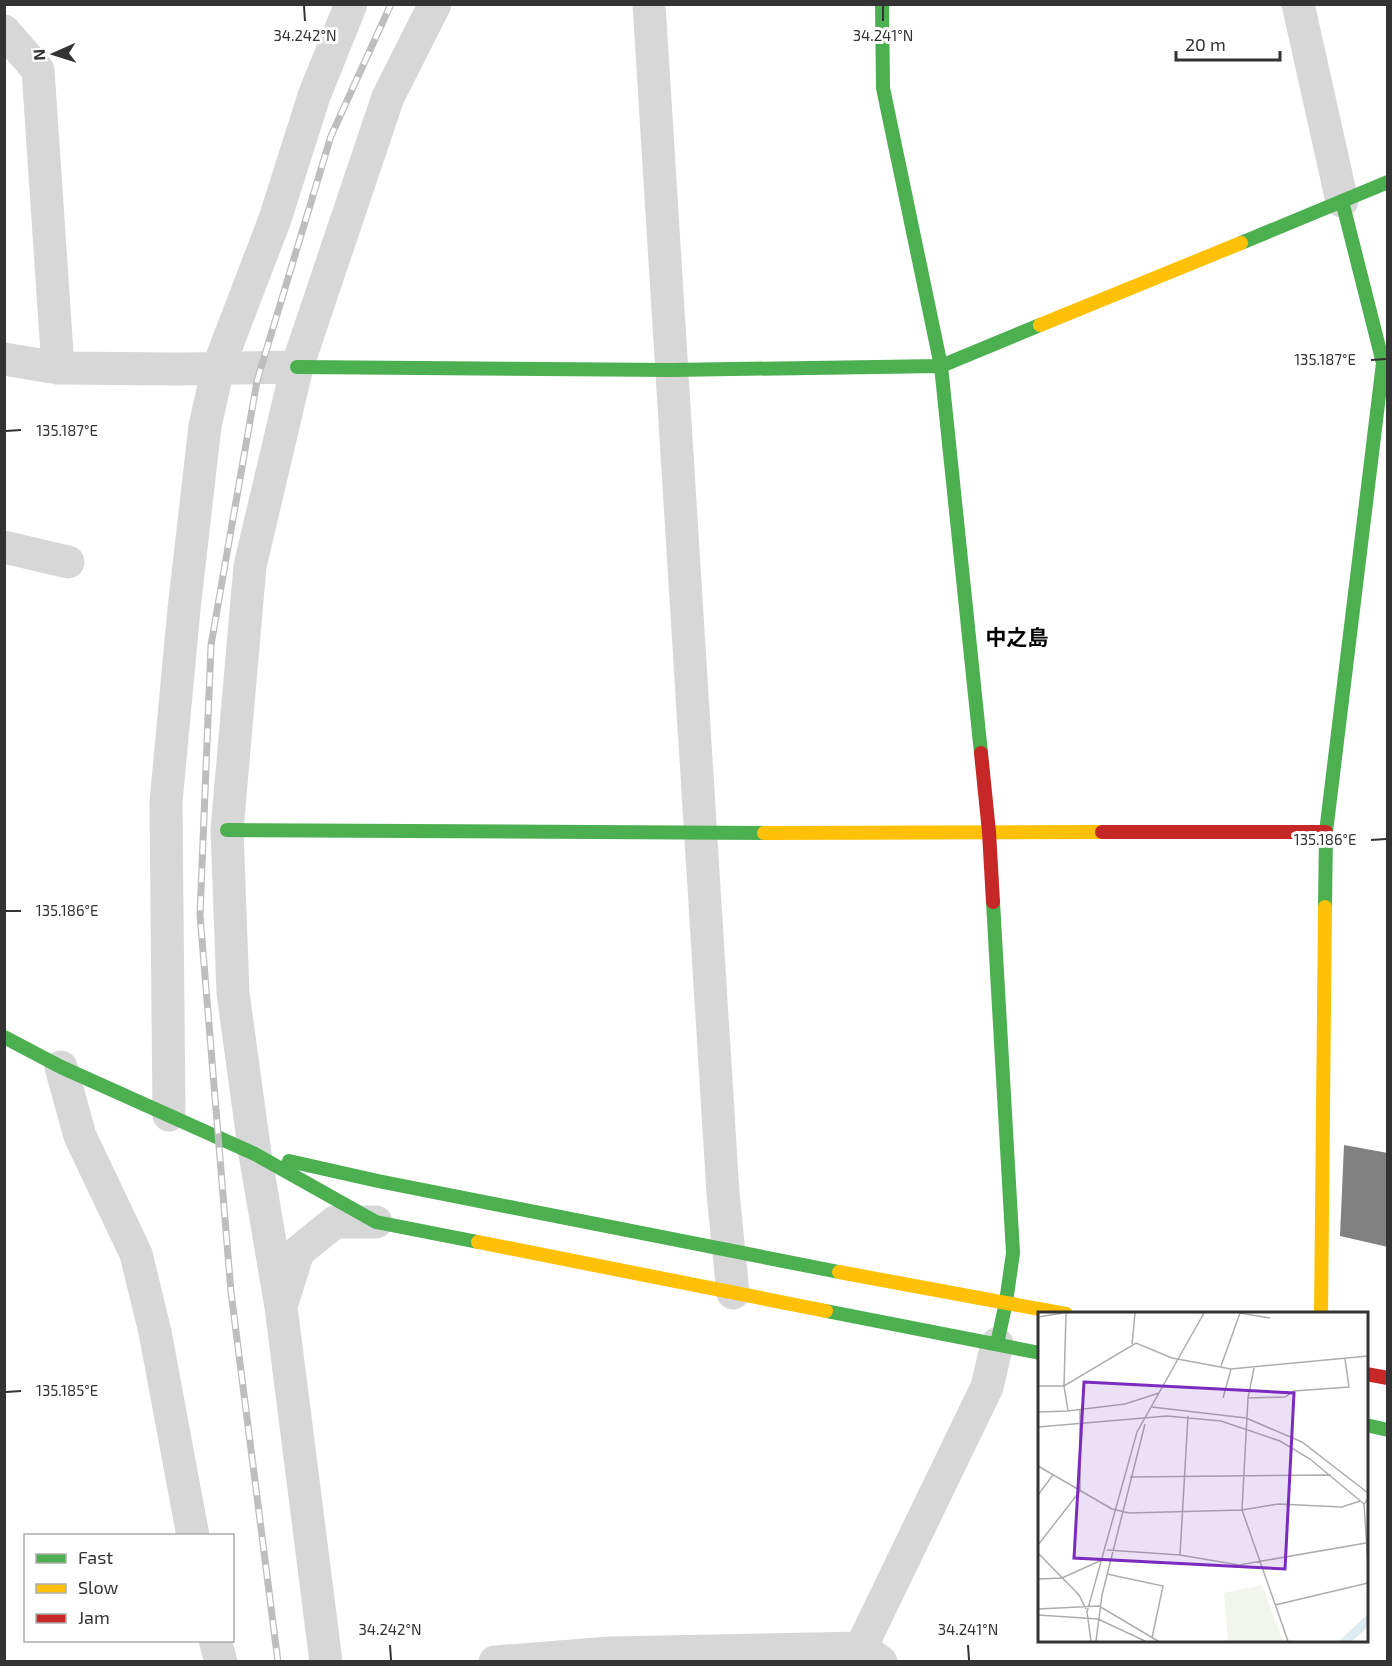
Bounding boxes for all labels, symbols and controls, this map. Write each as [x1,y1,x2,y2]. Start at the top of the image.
north arrow [24,24,84,84]
scale bar [1176,24,1280,62]
text: 34.242°N [273,26,337,44]
text: 34.241°N [853,26,913,44]
text: 20 m [1185,33,1226,55]
text: N [29,49,48,61]
text: 135.187°E [1294,350,1356,368]
text: 135.187°E [36,421,98,439]
district label: 中之島 [986,624,1049,649]
text: 135.186°E [1294,830,1356,848]
text: 135.186°E [36,901,98,919]
inset map [1038,1312,1368,1642]
text: 135.185°E [36,1381,98,1399]
legend [24,1534,234,1642]
text: Fast [78,1546,113,1568]
text: Slow [78,1576,119,1598]
text: Jam [78,1606,110,1628]
text: 34.242°N [358,1620,422,1638]
text: 34.241°N [938,1620,998,1638]

